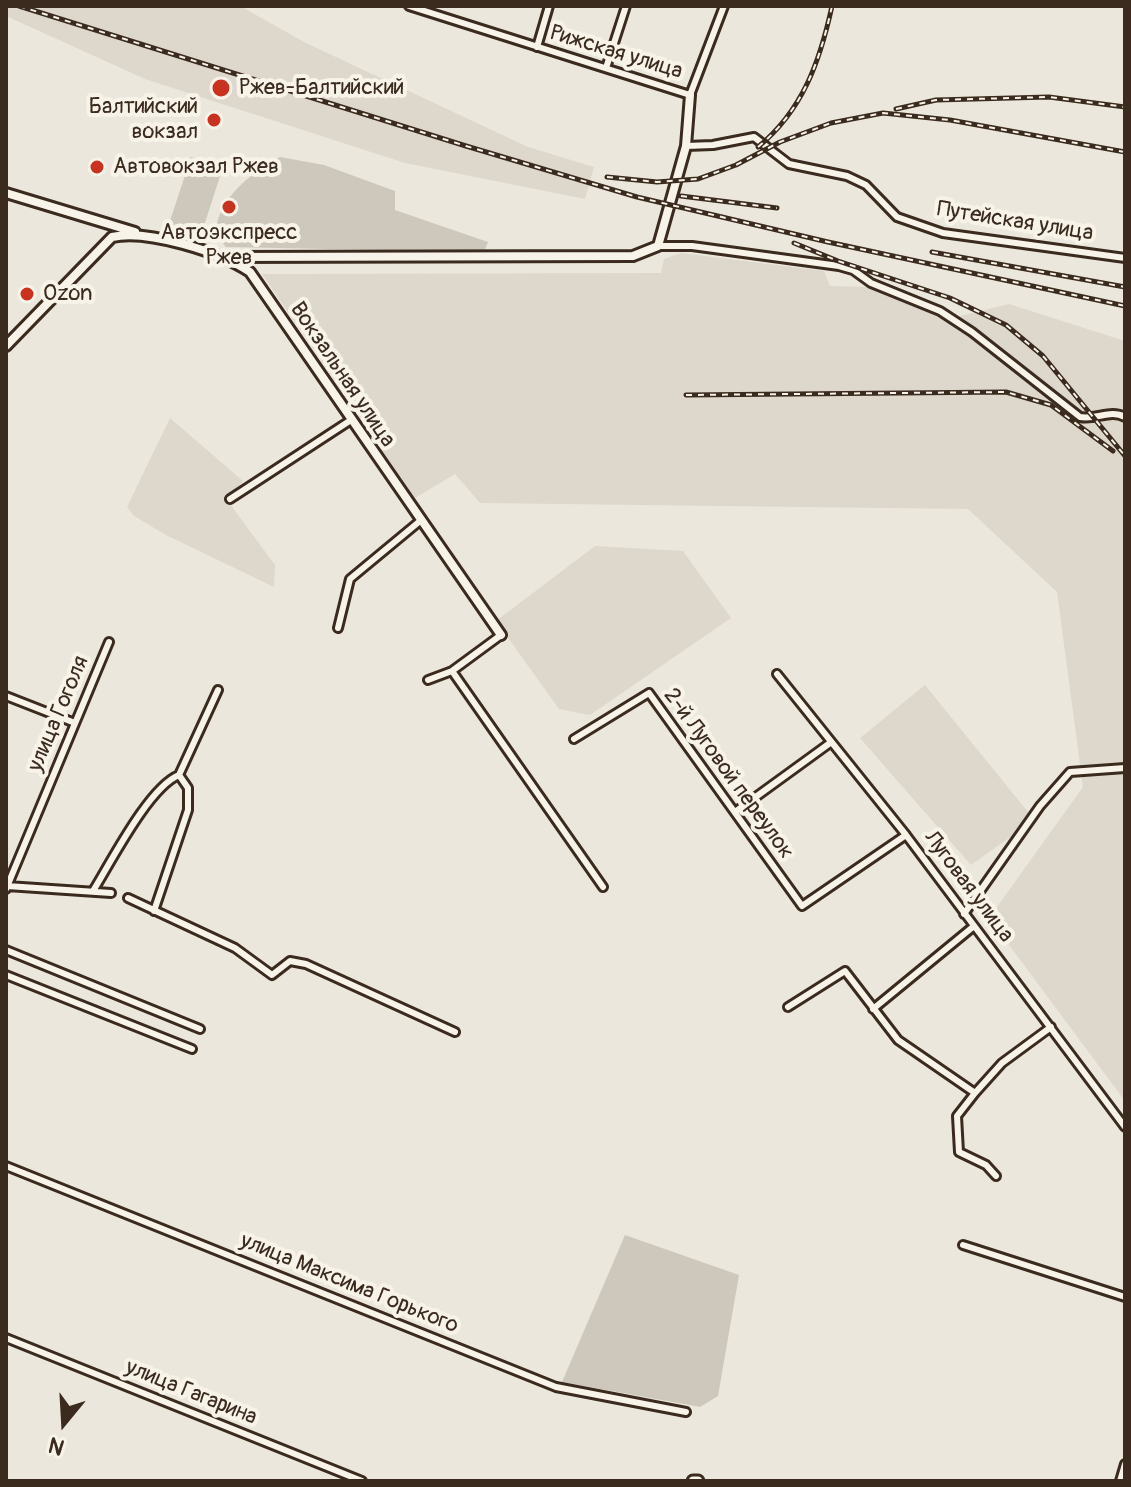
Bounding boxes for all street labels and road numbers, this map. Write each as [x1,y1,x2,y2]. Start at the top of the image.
street label: Рижская улица [546,20,686,86]
street label: Путейская улица [935,197,1095,247]
street label: Вокзальная улица [284,297,400,453]
street label: улица Гоголя [23,652,95,776]
street label: 2-й Луговой переулок [657,684,799,864]
street label: Луговая улица [917,826,1019,948]
street label: улица Максима Горького [236,1228,462,1340]
street label: улица Гагарина [121,1355,261,1431]

